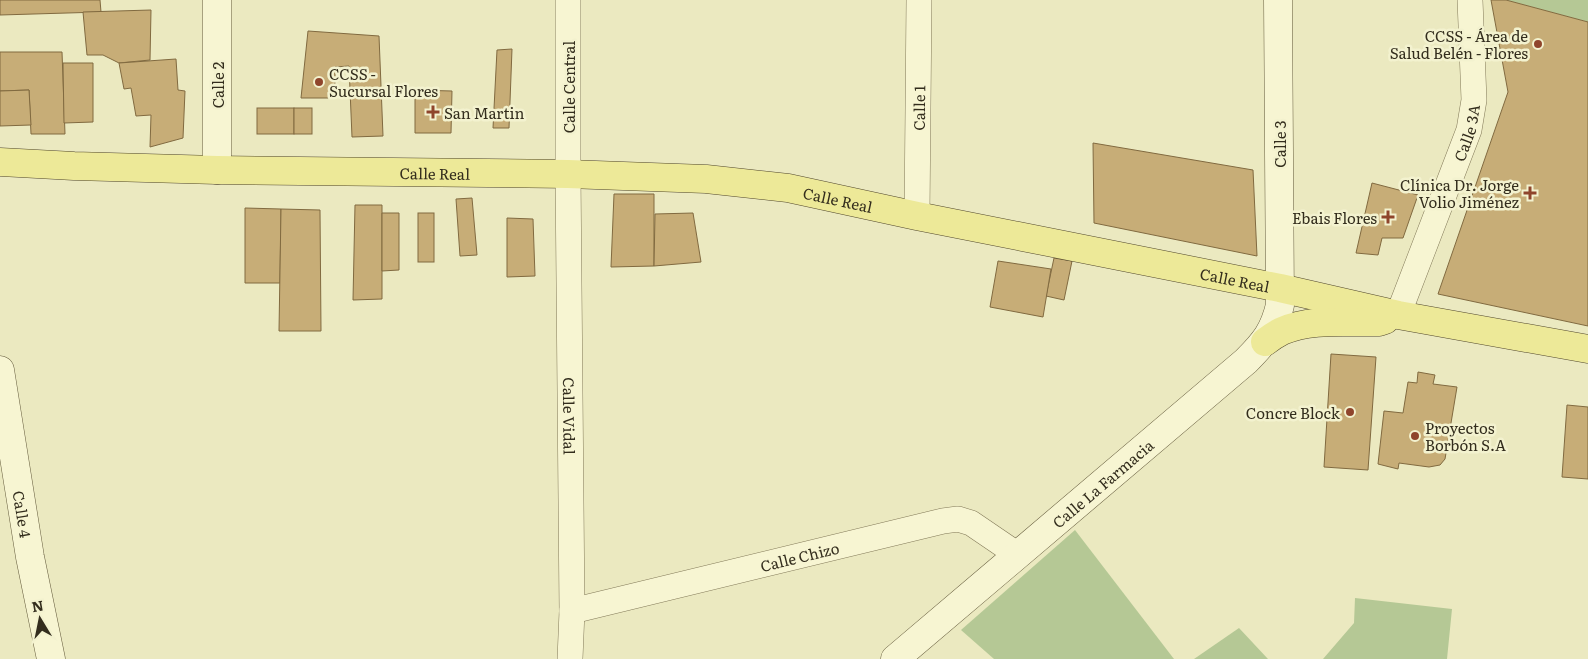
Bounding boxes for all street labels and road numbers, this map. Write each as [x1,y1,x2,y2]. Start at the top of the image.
street label: Calle Central [557,41,580,133]
street label: Calle 2 [206,61,229,108]
street label: Calle 1 [906,85,930,131]
street label: Calle 3A [1447,102,1485,164]
street label: Calle 3 [1268,120,1291,168]
street label: Calle Real [399,161,470,184]
street label: Calle Real [801,180,875,218]
street label: Calle Real [1198,261,1272,297]
street label: Calle Vidal [558,377,582,455]
street label: Calle La Farmacia [1047,433,1159,533]
street label: Calle 4 [8,489,38,539]
street label: Calle Chizo [758,535,841,577]

